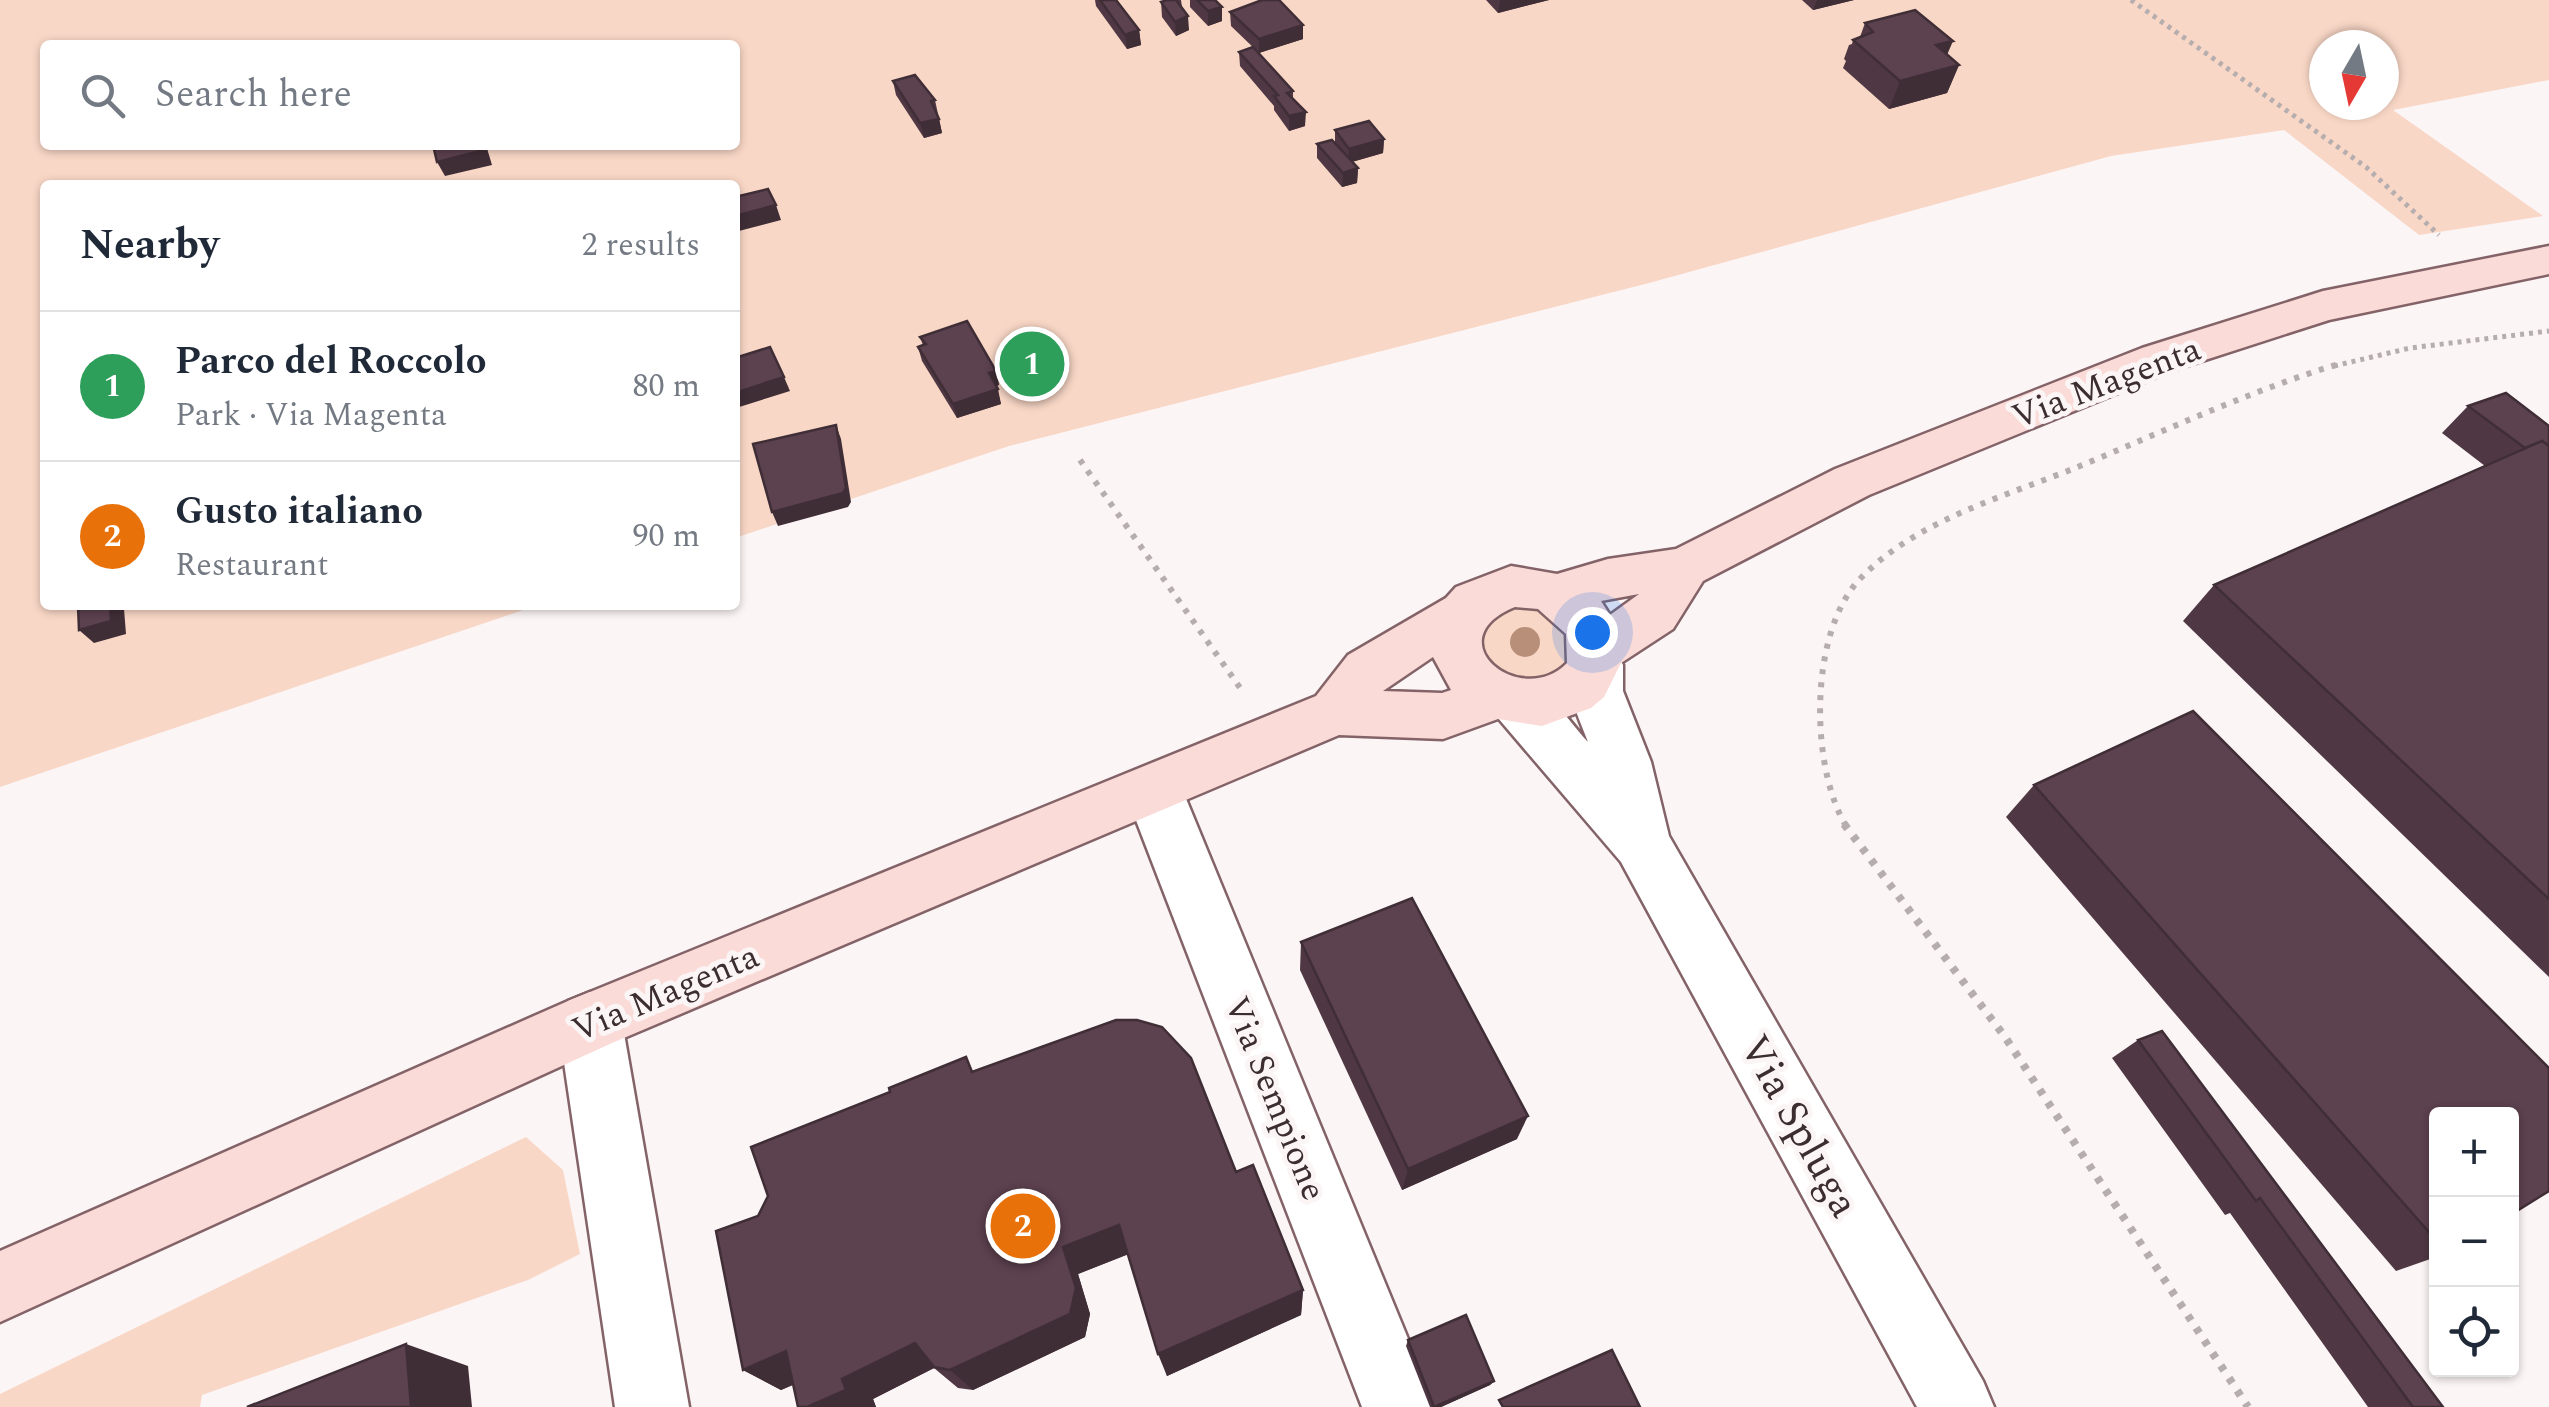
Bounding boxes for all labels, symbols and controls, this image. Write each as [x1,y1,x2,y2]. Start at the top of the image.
north arrow [2309,30,2399,120]
search box [40,40,740,150]
text: Search here [155,66,352,124]
icon: search [75,68,130,123]
text: Nearby [80,214,219,277]
text: 2 results [581,221,700,270]
street label: Via Magenta [2004,323,2209,444]
pin: 1 [1000,326,1064,402]
text: Parco del Roccolo [175,333,487,391]
text: 1 [104,362,121,411]
text: 80 m [632,362,700,411]
text: Park · Via Magenta [175,391,447,440]
text: Gusto italiano [175,483,423,541]
text: 2 [104,512,121,561]
text: 90 m [632,512,700,561]
text: Restaurant [175,541,329,590]
your location [1567,607,1618,658]
street label: Via Magenta [564,930,767,1057]
street label: Via Sempione [1210,988,1340,1209]
street label: Via Spluga [1723,1023,1875,1229]
map controls [2429,1107,2519,1377]
button: + [2429,1107,2519,1197]
pin: 2 [990,1188,1056,1264]
button: − [2429,1197,2519,1287]
button: locate [2429,1287,2519,1377]

